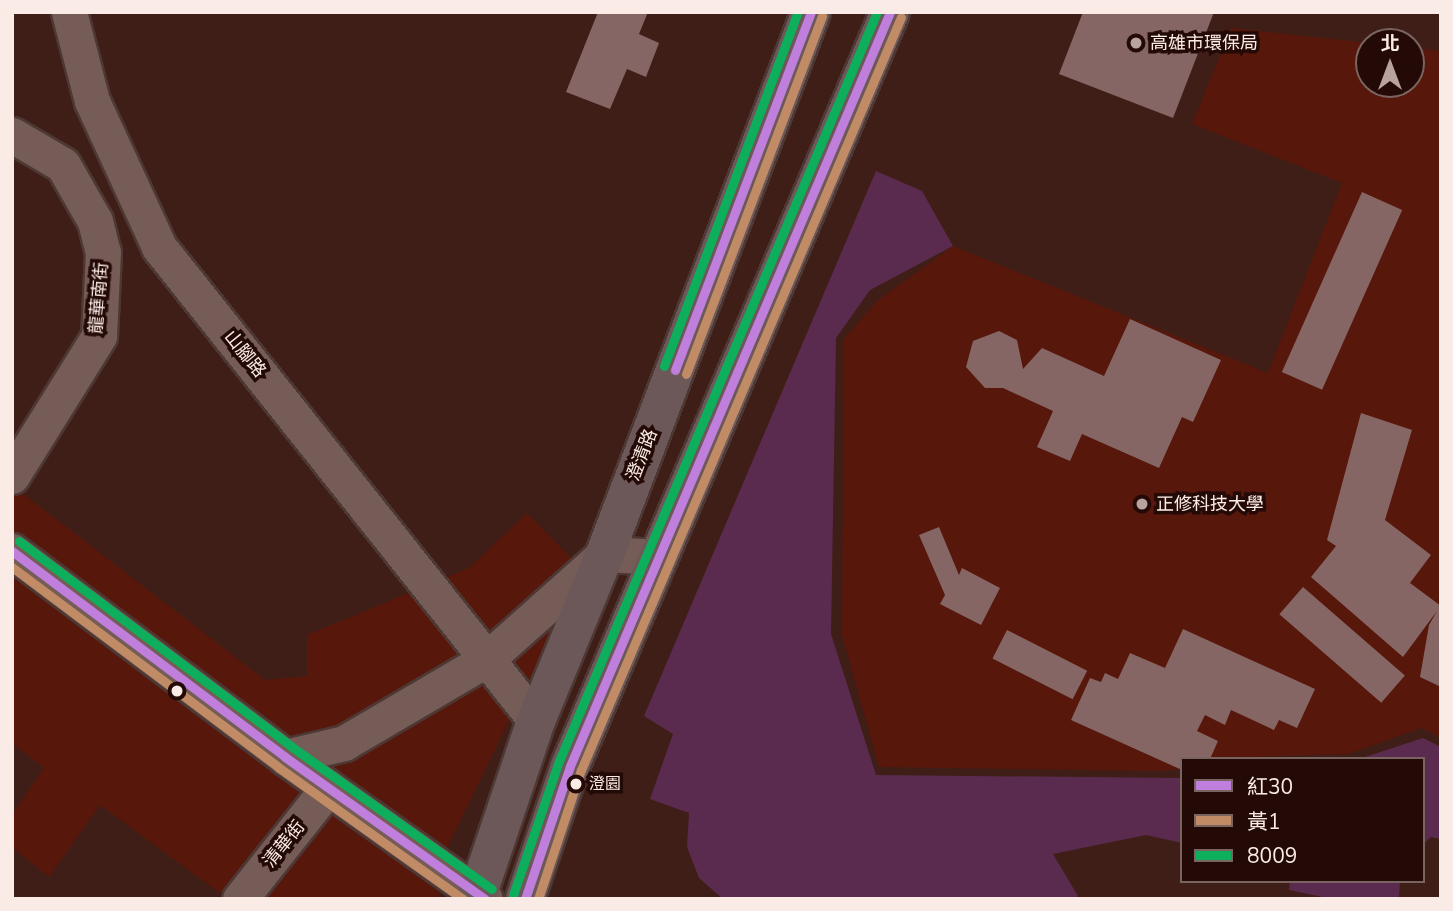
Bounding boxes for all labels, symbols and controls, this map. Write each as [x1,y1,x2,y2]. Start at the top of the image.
north arrow [1355,28,1425,98]
text: 北 [1380,31,1400,57]
place label: 高雄市環保局 [1150,32,1258,54]
marker: 高雄市環保局 [1128,35,1144,51]
street label: 龍華南街 [85,261,113,335]
street label: 山腳路 [220,326,270,382]
street label: 澄清路 [622,426,662,484]
place label: 正修科技大學 [1156,493,1264,515]
marker: 正修科技大學 [1134,496,1150,512]
unlabelled marker [170,684,184,698]
legend [1180,757,1425,883]
text: 紅30 [1247,773,1293,801]
place label: 澄園 [589,774,621,794]
marker: 澄園 [569,777,583,791]
text: 黃1 [1247,808,1281,836]
street label: 清華街 [259,816,309,872]
text: 8009 [1247,842,1297,870]

